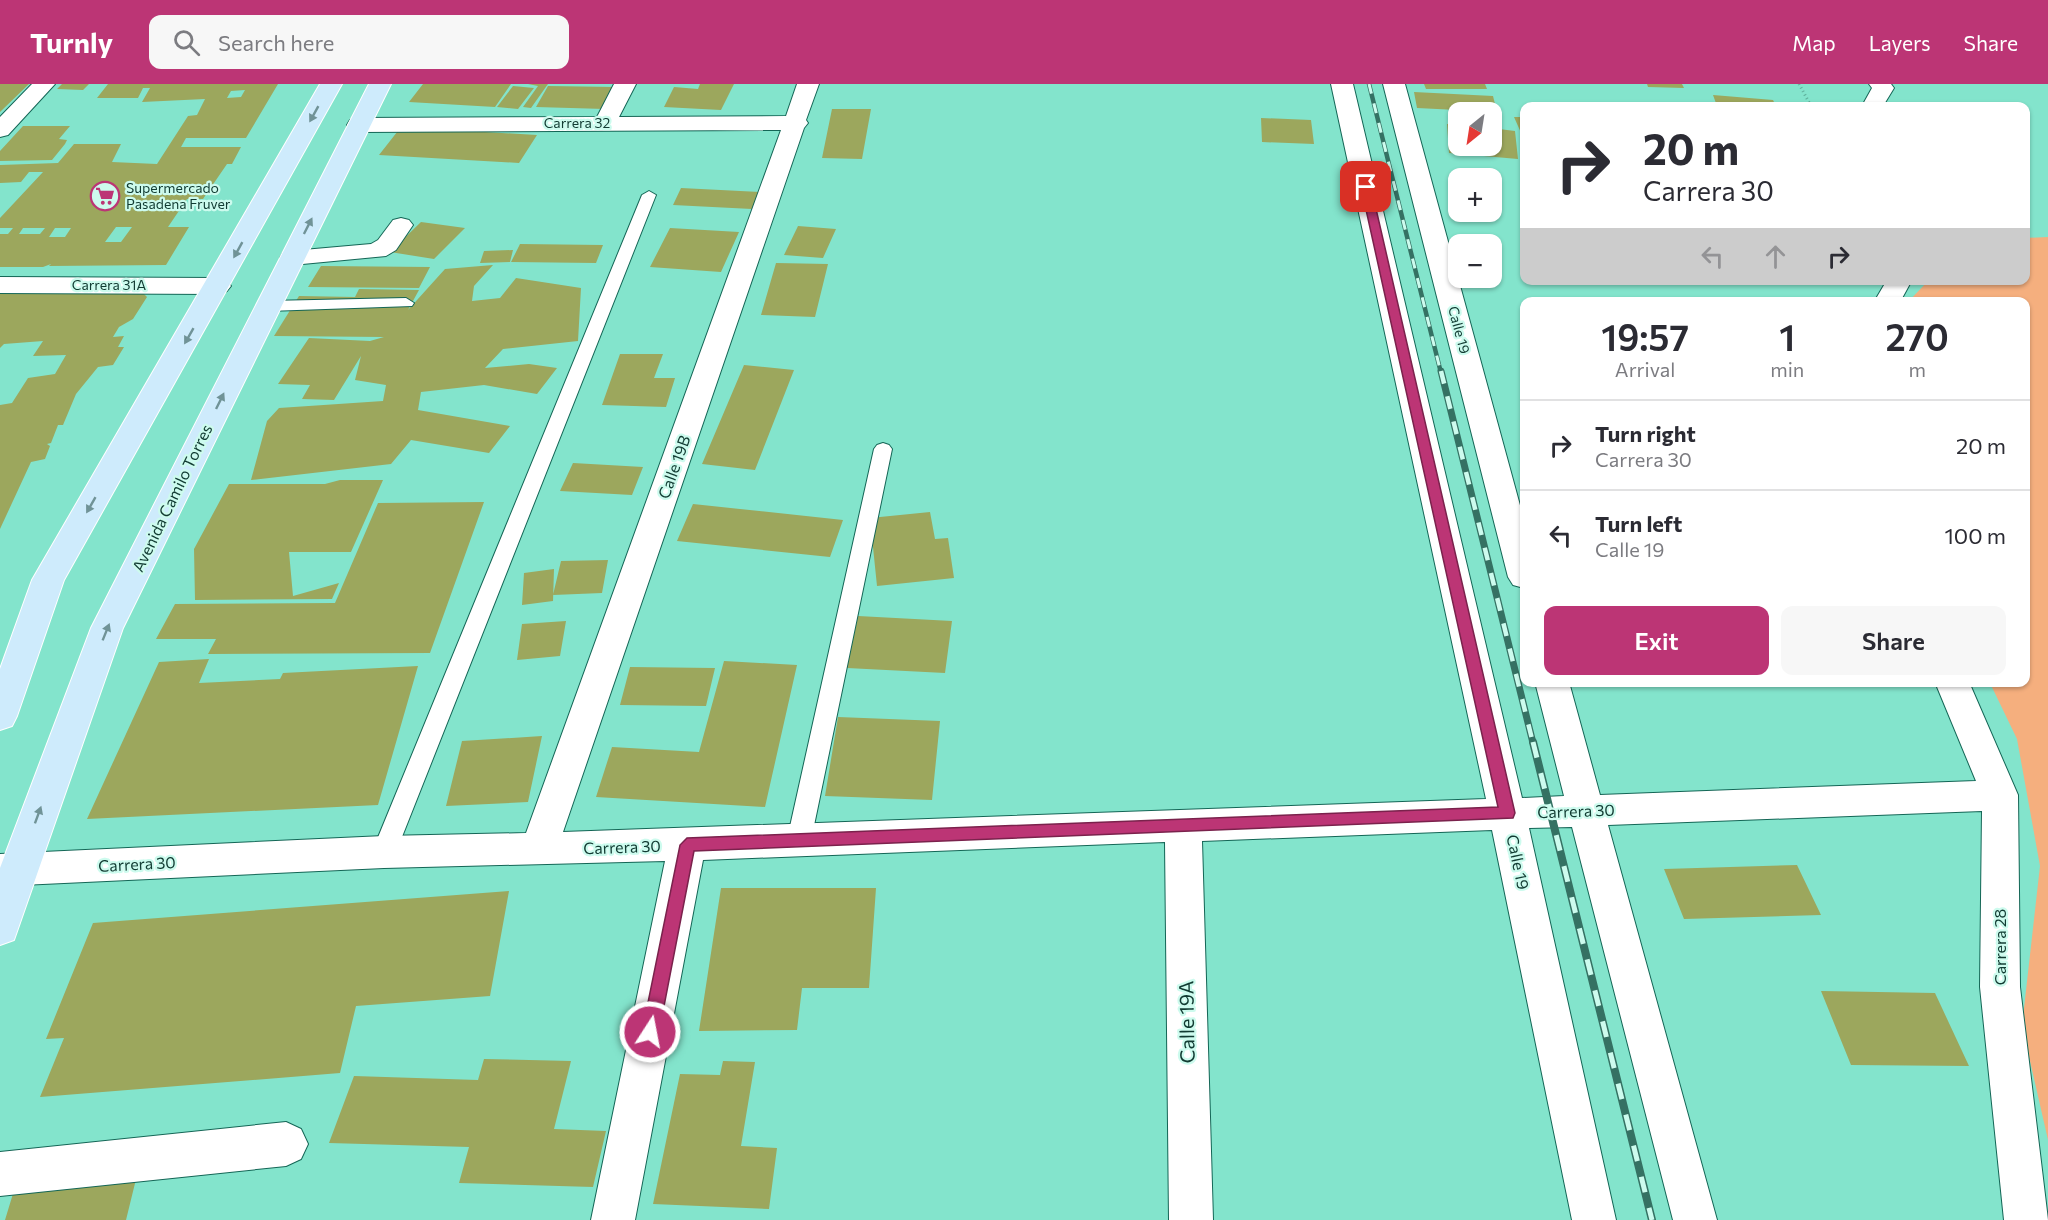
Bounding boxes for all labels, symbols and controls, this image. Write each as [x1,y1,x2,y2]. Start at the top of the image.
search box [149,15,569,69]
text: Turnly [30,25,113,59]
icon: search [170,26,203,59]
text: Search here [218,29,334,56]
text: Map [1792,30,1836,55]
text: Layers [1869,30,1931,55]
text: Share [1964,30,2018,55]
north arrow [1448,102,1502,156]
map controls [1448,102,1502,288]
one-way arrow [309,106,319,123]
street label: Carrera 32 [544,114,610,131]
text: 20 m [1643,122,1739,174]
icon: right [1544,126,1622,204]
pin [1340,161,1391,212]
button: + [1448,168,1502,222]
icon: arrive [1349,170,1382,203]
text: Carrera 30 [1643,174,1774,207]
place label: Supermercado Pasadena Fruver [126,179,231,212]
supermarket icon: Supermercado Pasadena Fruver [89,180,121,212]
one-way arrow [303,218,312,235]
button: − [1448,234,1502,288]
icon: left [1696,240,1729,273]
icon: ahead [1759,240,1792,273]
icon: right [1822,240,1855,273]
one-way arrow [233,241,243,258]
street label: Carrera 31A [72,276,146,293]
street label: Calle 19 [1445,304,1474,356]
text: 19:57 [1601,314,1689,358]
text: 1 [1779,314,1795,358]
text: 270 [1886,314,1949,358]
one-way arrow [183,328,194,344]
text: Arrival [1615,357,1675,381]
text: min [1770,357,1804,381]
text: m [1908,357,1926,381]
one-way arrow [216,392,225,409]
text: Turn right [1595,420,1696,447]
street label: Avenida Camilo Torres [128,421,216,575]
icon: right [1544,429,1577,462]
text: 20 m [1956,432,2006,459]
street label: Calle 19B [653,433,694,501]
text: Carrera 30 [1595,447,1692,471]
one-way arrow [86,497,96,514]
text: Turn left [1595,510,1682,537]
icon: left [1544,519,1577,552]
text: 100 m [1944,522,2006,549]
text: Calle 19 [1595,537,1664,561]
button: Exit [1544,606,1769,675]
button: Share [1781,606,2006,675]
one-way arrow [102,623,111,641]
street label: Carrera 30 [1537,800,1615,821]
one-way arrow [34,806,44,824]
street label: Calle 19 [1503,833,1534,891]
street label: Carrera 30 [583,836,661,857]
street label: Carrera 30 [98,852,176,875]
street label: Carrera 28 [1990,909,2009,985]
street label: Calle 19A [1173,980,1199,1064]
position arrow [618,1000,682,1064]

